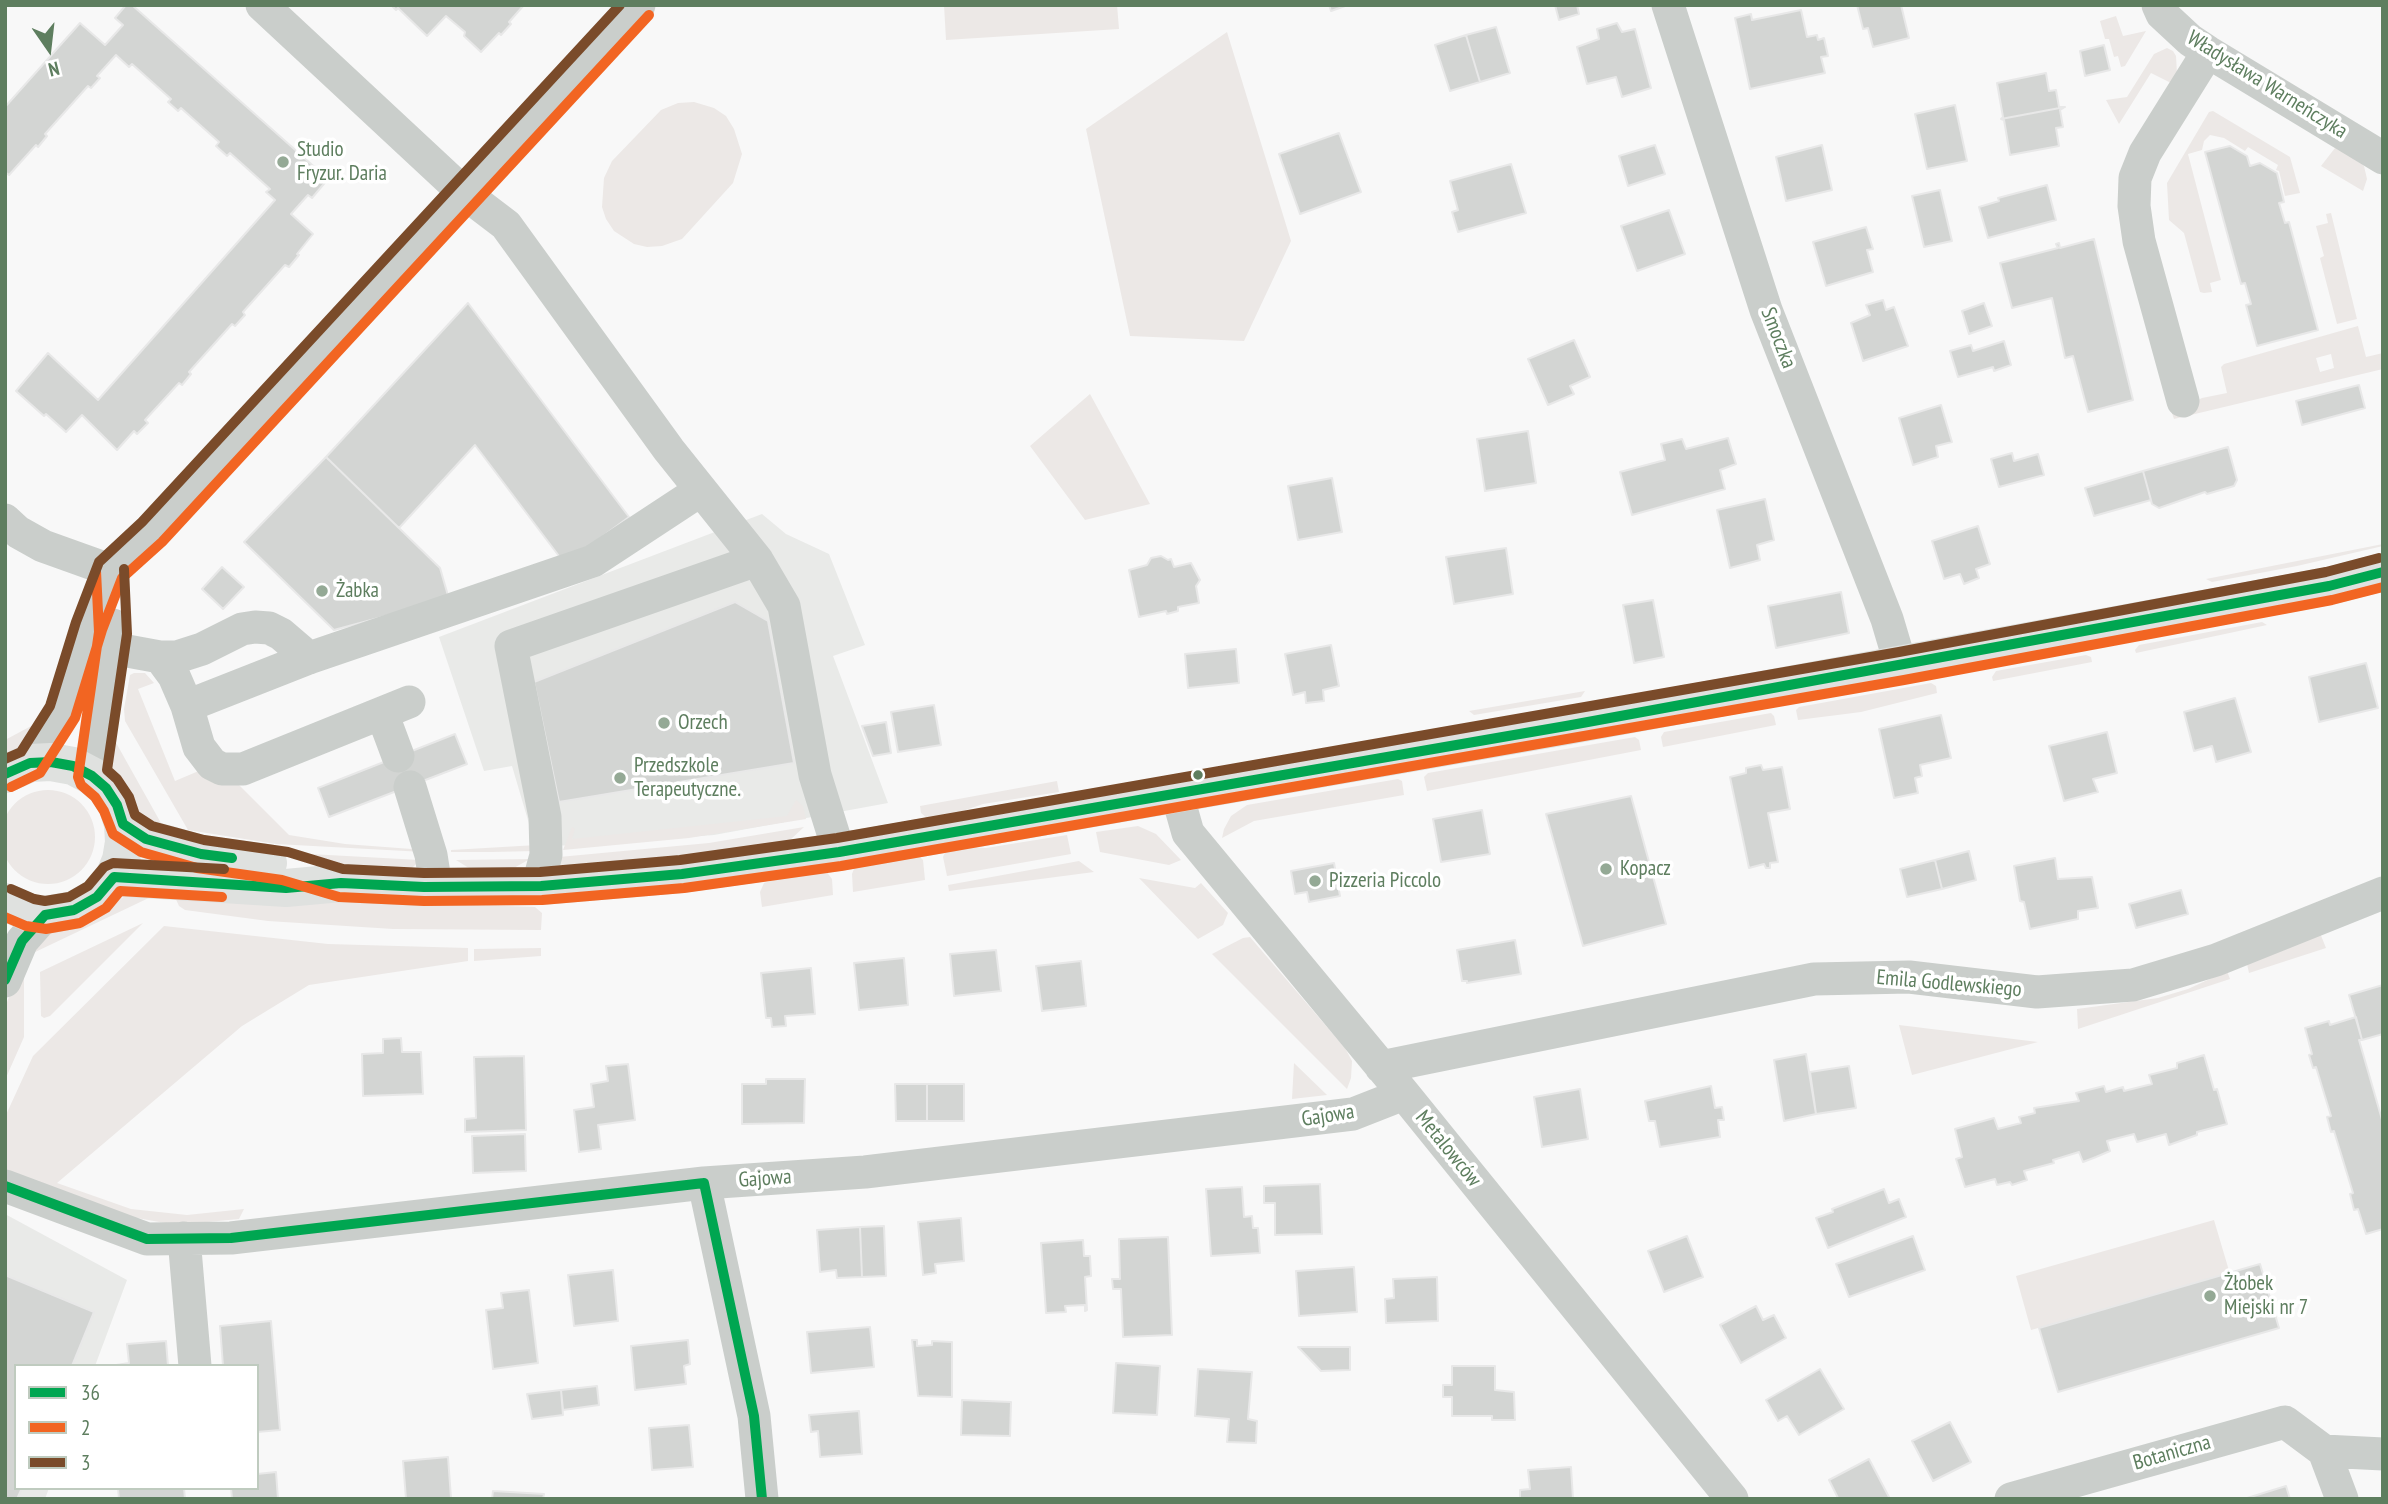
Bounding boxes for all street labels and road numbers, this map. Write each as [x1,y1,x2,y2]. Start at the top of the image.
street label: Władysława Warneńczyka [2182,26,2352,144]
street label: Smoczka [1755,304,1801,372]
street label: Emila Godlewskiego [1875,965,2023,1003]
street label: Gajowa [1300,1099,1356,1133]
street label: Metalowców [1410,1106,1486,1192]
street label: Gajowa [738,1165,792,1193]
street label: Botaniczna [2130,1430,2214,1476]

